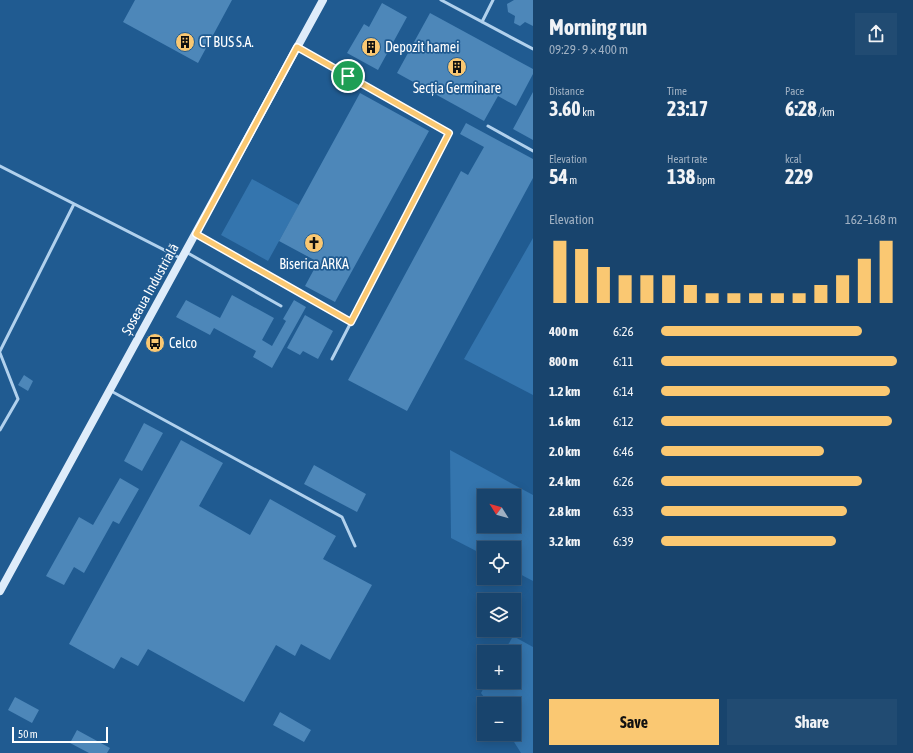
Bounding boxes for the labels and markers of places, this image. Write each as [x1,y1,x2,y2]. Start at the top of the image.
building icon: CT BUS S.A. [174,31,196,53]
place label: CT BUS S.A. [199,34,254,50]
building icon: Depozit hamei [360,36,382,58]
place label: Depozit hamei [385,39,459,55]
building icon: Secția Germinare [446,56,468,78]
pin [331,59,365,93]
place label: Secția Germinare [413,80,501,96]
church icon: Biserica ARKA [303,232,325,254]
place label: Biserica ARKA [279,256,349,272]
bus stop icon: Celco [144,332,166,354]
place label: Celco [169,335,197,351]

